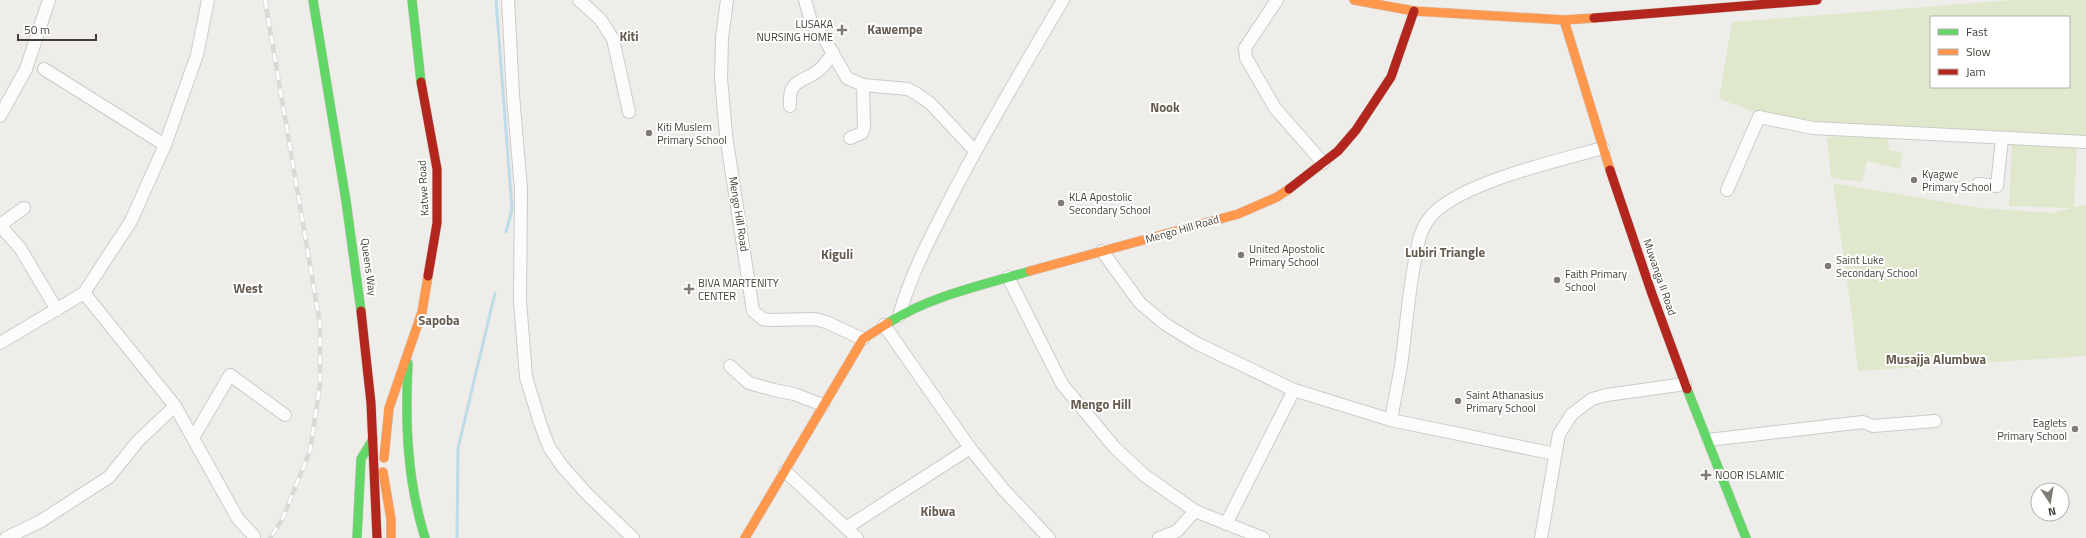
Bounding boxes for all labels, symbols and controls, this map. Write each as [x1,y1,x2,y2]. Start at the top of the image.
scale bar [18,16,96,42]
place label: LUSAKA NURSING HOME [756,16,833,45]
legend [1930,16,2070,88]
district label: Kawempe [867,19,923,39]
text: 50 m [24,20,50,39]
text: Fast [1966,22,1989,41]
marker: LUSAKA NURSING HOME [836,24,848,36]
district label: Kiti [619,26,639,46]
text: Slow [1966,42,1991,61]
text: Jam [1966,62,1986,81]
district label: Nook [1150,97,1180,117]
place label: Kiti Muslem Primary School [657,119,727,148]
marker: Kiti Muslem Primary School [644,128,654,138]
street label: Katwe Road [414,160,432,216]
place label: Kyagwe Primary School [1922,166,1992,195]
street label: Mengo Hill Road [725,175,753,253]
marker: Kyagwe Primary School [1909,175,1919,185]
place label: KLA Apostolic Secondary School [1069,189,1151,218]
marker: KLA Apostolic Secondary School [1056,198,1066,208]
street label: Mengo Hill Road [1143,211,1221,247]
street label: Queens Way [357,237,381,298]
street label: Muwanga II Road [1639,237,1681,318]
place label: United Apostolic Primary School [1249,241,1325,270]
district label: Lubiri Triangle [1405,242,1485,262]
district label: Kiguli [821,244,853,264]
marker: United Apostolic Primary School [1236,250,1246,260]
place label: Saint Luke Secondary School [1836,252,1918,281]
marker: Saint Luke Secondary School [1823,261,1833,271]
place label: Faith Primary School [1565,266,1628,295]
place label: BIVA MARTENITY CENTER [698,275,779,304]
marker: Faith Primary School [1552,275,1562,285]
district label: West [233,278,263,298]
marker: BIVA MARTENITY CENTER [683,283,695,295]
district label: Sapoba [418,310,460,330]
district label: Musajja Alumbwa [1886,349,1987,369]
place label: Saint Athanasius Primary School [1466,387,1544,416]
district label: Mengo Hill [1071,394,1131,414]
marker: Saint Athanasius Primary School [1453,396,1463,406]
place label: Eaglets Primary School [1997,415,2067,444]
marker: Eaglets Primary School [2070,424,2080,434]
place label: NOOR ISLAMIC [1715,467,1785,483]
marker: NOOR ISLAMIC [1700,469,1712,481]
north arrow [2030,482,2070,522]
district label: Kibwa [921,501,956,521]
text: N [2047,503,2057,520]

